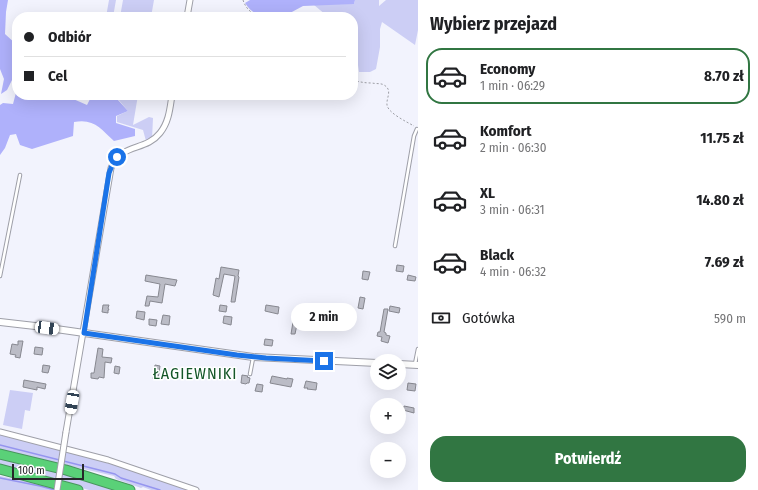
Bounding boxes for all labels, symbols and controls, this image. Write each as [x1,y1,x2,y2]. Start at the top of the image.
text: Wybierz przejazd [430,13,557,35]
text: Odbiór [48,28,91,46]
icon: car [432,58,468,94]
text: Economy [480,60,535,78]
text: Cel [48,67,67,85]
text: 8.70 zł [704,67,744,85]
text: 1 min · 06:29 [480,78,545,93]
icon: car [432,120,468,156]
text: Komfort [480,122,531,140]
text: 11.75 zł [700,129,744,147]
text: 2 min · 06:30 [480,140,547,155]
route start [108,148,126,166]
icon: car [432,182,468,218]
text: XL [480,184,495,202]
text: 14.80 zł [696,191,744,209]
text: 3 min · 06:31 [480,202,545,217]
icon: car [432,244,468,280]
text: Black [480,246,514,264]
text: 7.69 zł [705,253,744,271]
text: 4 min · 06:32 [480,264,546,279]
callout: 2 min [291,303,357,331]
icon: cash [430,307,452,329]
text: 2 min [310,309,338,324]
text: Gotówka [462,309,515,327]
text: 590 m [714,311,746,326]
car [34,320,60,336]
route end [315,352,333,370]
map controls [370,354,406,478]
button: layers [370,354,406,390]
district label: ŁAGIEWNIKI [152,364,238,383]
car [64,389,80,415]
button: + [370,398,406,434]
button: Potwierdź [430,436,746,482]
button: − [370,442,406,478]
scale bar [12,462,84,481]
text: 100 m [18,464,45,477]

